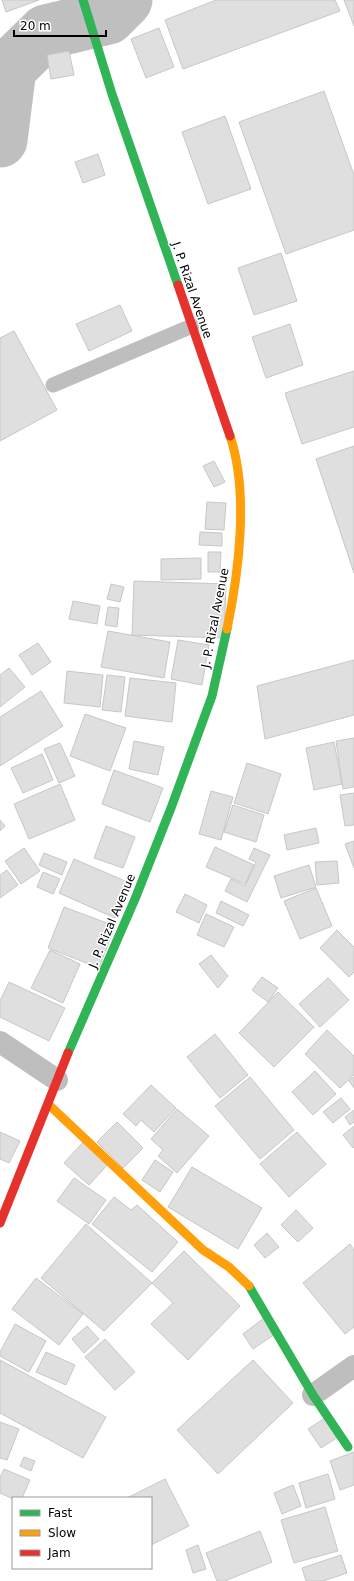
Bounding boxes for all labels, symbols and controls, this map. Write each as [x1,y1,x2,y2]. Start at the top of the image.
scale bar [14,12,106,38]
text: 20 m [20,19,51,33]
street label: J. P. Rizal Avenue [169,239,215,340]
street label: J. P. Rizal Avenue [198,567,232,670]
street label: J. P. Rizal Avenue [85,872,138,971]
legend [12,1497,152,1569]
text: Fast [48,1506,72,1520]
text: Slow [48,1526,76,1540]
text: Jam [47,1546,71,1560]

